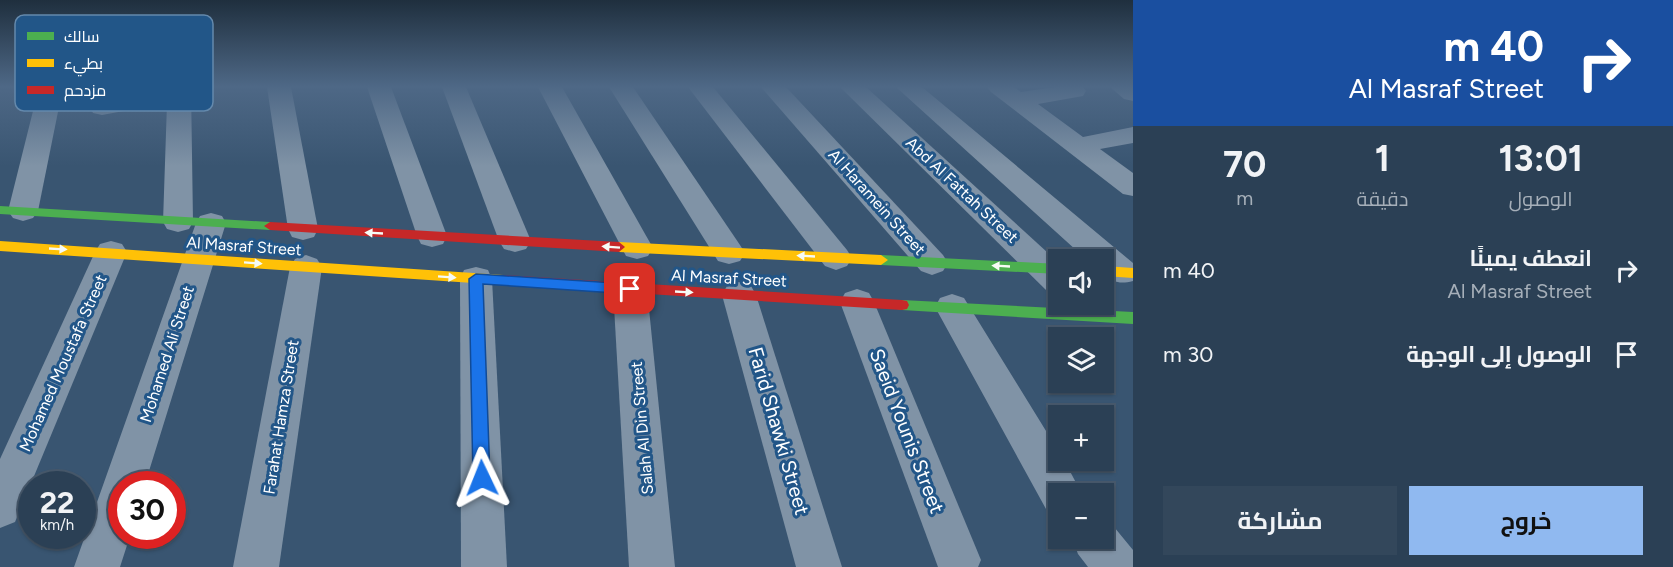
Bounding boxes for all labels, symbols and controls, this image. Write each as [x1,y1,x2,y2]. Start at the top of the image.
legend [15,15,213,111]
text: 40 m [1444,21,1544,72]
icon: right [1565,24,1643,102]
text: سالك [64,27,99,46]
text: بطيء [64,54,103,77]
text: Al Masraf Street [1349,72,1544,105]
text: مزدحم [64,81,106,102]
street label: Abd Al Fattah Street [902,133,1022,247]
text: 1 [1375,137,1390,180]
text: 13:01 [1498,137,1583,180]
text: 70 [1223,143,1266,186]
street label: Al Haramein Street [825,145,929,259]
text: m [1236,186,1253,210]
text: دقيقة [1356,187,1408,211]
text: الوصول [1509,187,1573,211]
one-way arrow [365,229,384,238]
street label: Al Masraf Street [186,232,302,260]
one-way arrow [602,242,621,251]
one-way arrow [49,245,68,254]
text: انعطف يمينًا [1469,245,1592,272]
map controls [1048,249,1114,549]
button: sound [1048,249,1114,315]
one-way arrow [796,252,815,261]
icon: right [1610,254,1643,287]
text: 40 m [1163,257,1215,284]
one-way arrow [243,258,262,268]
one-way arrow [991,261,1010,270]
pin [604,263,655,314]
street label: Al Masraf Street [671,265,787,291]
street label: Mohamed Moustafa Street [15,272,111,454]
one-way arrow [438,272,457,282]
icon: arrive [613,272,646,305]
text: Al Masraf Street [1447,279,1592,303]
street label: Mohamed Ali Street [136,283,198,425]
one-way arrow [674,288,693,297]
button: layers [1048,327,1114,393]
street label: Farahat Hamza Street [259,338,303,496]
icon: arrive [1610,338,1643,371]
text: 30 m [1163,341,1213,368]
text: الوصول إلى الوجهة [1406,341,1592,368]
street label: Farid Shawki Street [744,344,814,518]
street label: Saeid Younis Street [865,345,949,517]
street label: Salah Al Din Street [627,361,657,495]
button: + [1048,405,1114,471]
position arrow [450,446,514,510]
speed limit sign: 30 [108,471,186,549]
button: − [1048,483,1114,549]
text: 22 [40,484,74,521]
button: مشاركة [1163,486,1397,555]
button: خروج [1409,486,1643,555]
text: km/h [40,516,74,534]

